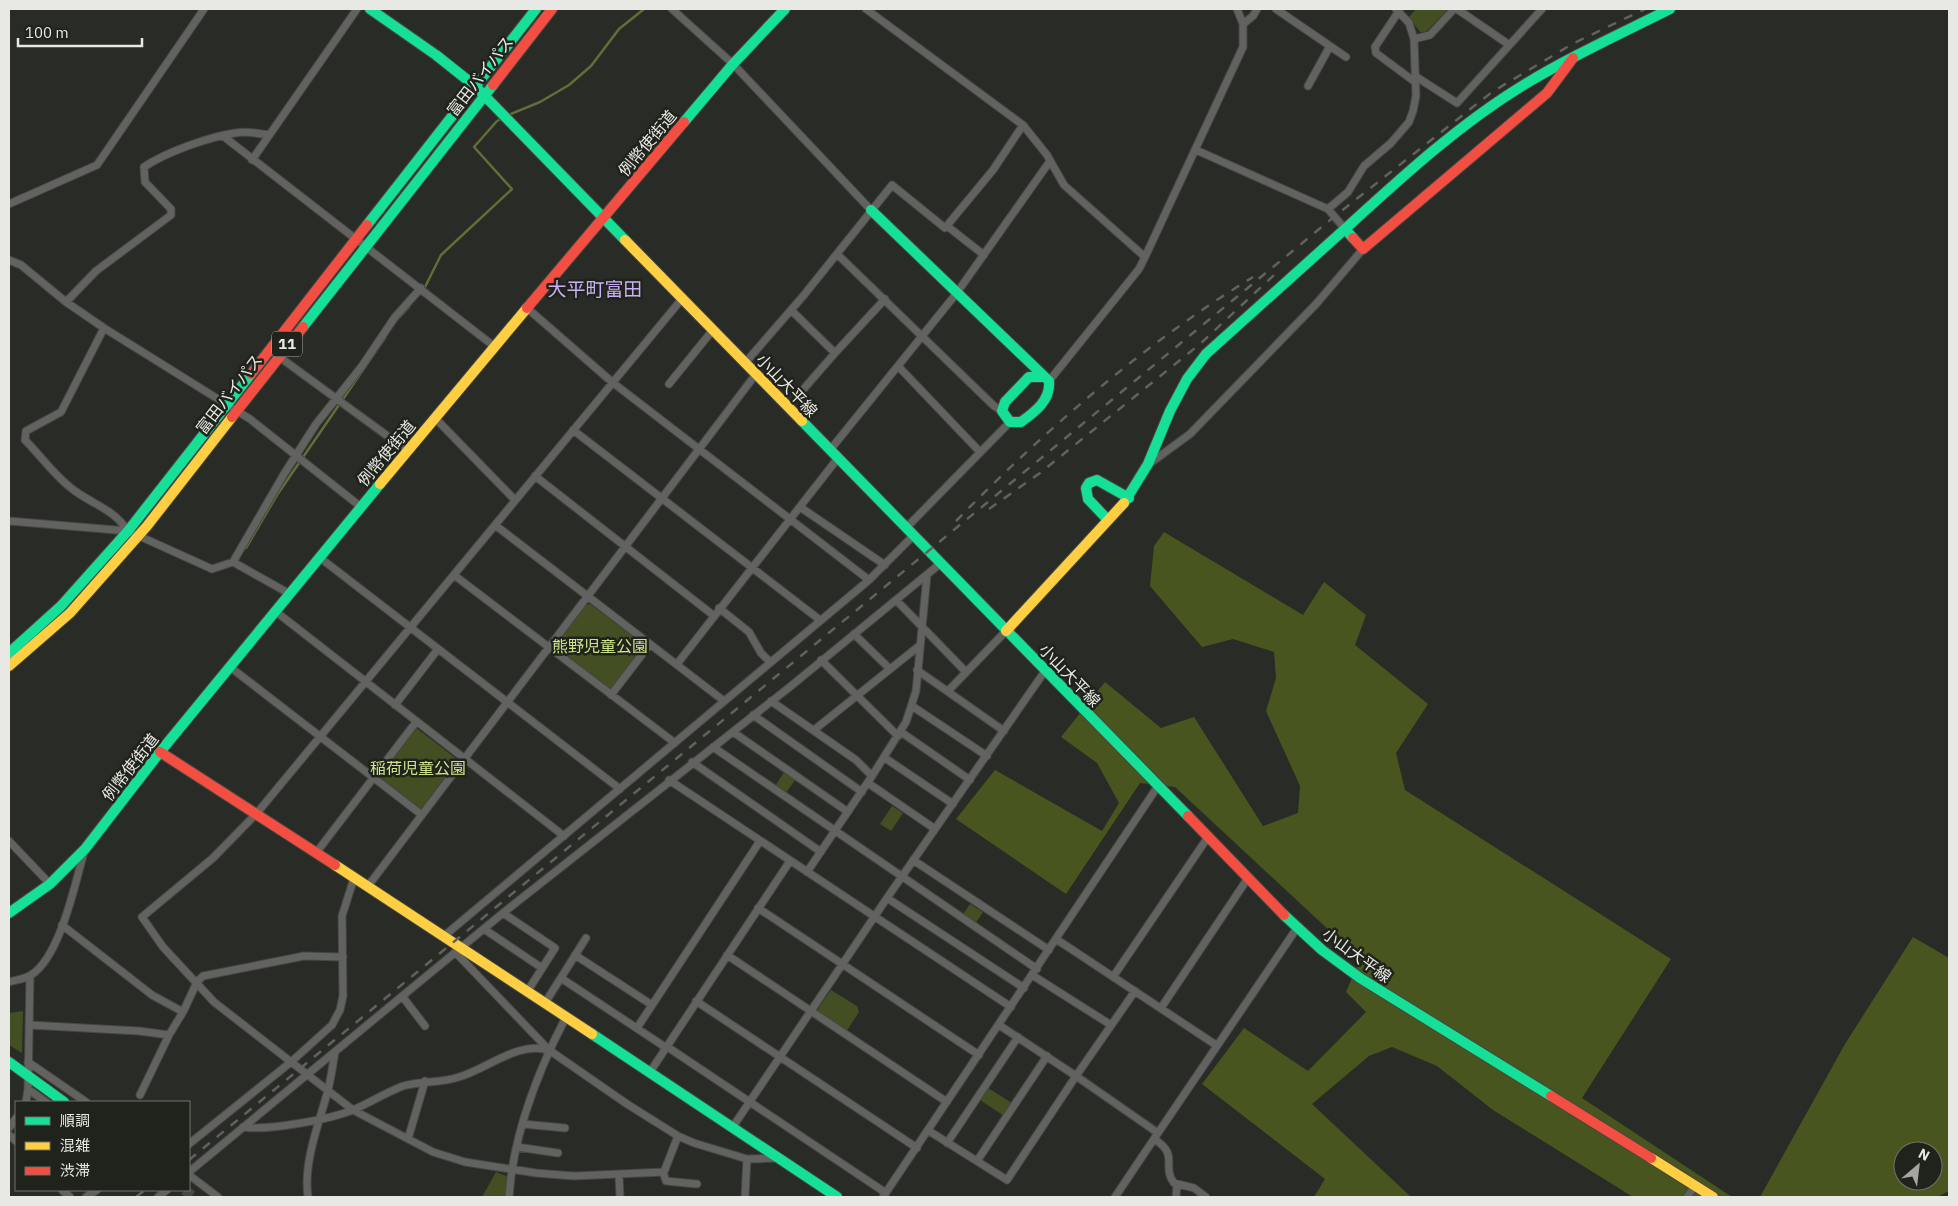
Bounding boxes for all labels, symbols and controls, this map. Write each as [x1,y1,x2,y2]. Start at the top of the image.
scale bar [18,15,141,47]
text: 100 m [25,23,69,42]
street label: 富田バイパス [443,32,517,120]
street label: 例幣使街道 [614,106,680,180]
district label: 大平町富田 [547,277,643,301]
road number: 11 [272,332,302,356]
street label: 小山大平線 [752,349,822,421]
street label: 富田バイパス [192,350,266,438]
street label: 例幣使街道 [353,416,419,490]
park label: 熊野児童公園 [552,636,648,656]
street label: 小山大平線 [1035,639,1105,711]
street label: 例幣使街道 [97,729,163,805]
park label: 稲荷児童公園 [370,758,466,778]
street label: 小山大平線 [1319,923,1395,987]
legend [15,1101,190,1191]
text: 順調 [60,1111,90,1130]
text: 混雑 [60,1136,90,1155]
north arrow [1893,1141,1943,1191]
text: N [1915,1144,1933,1165]
text: 渋滞 [60,1161,90,1180]

